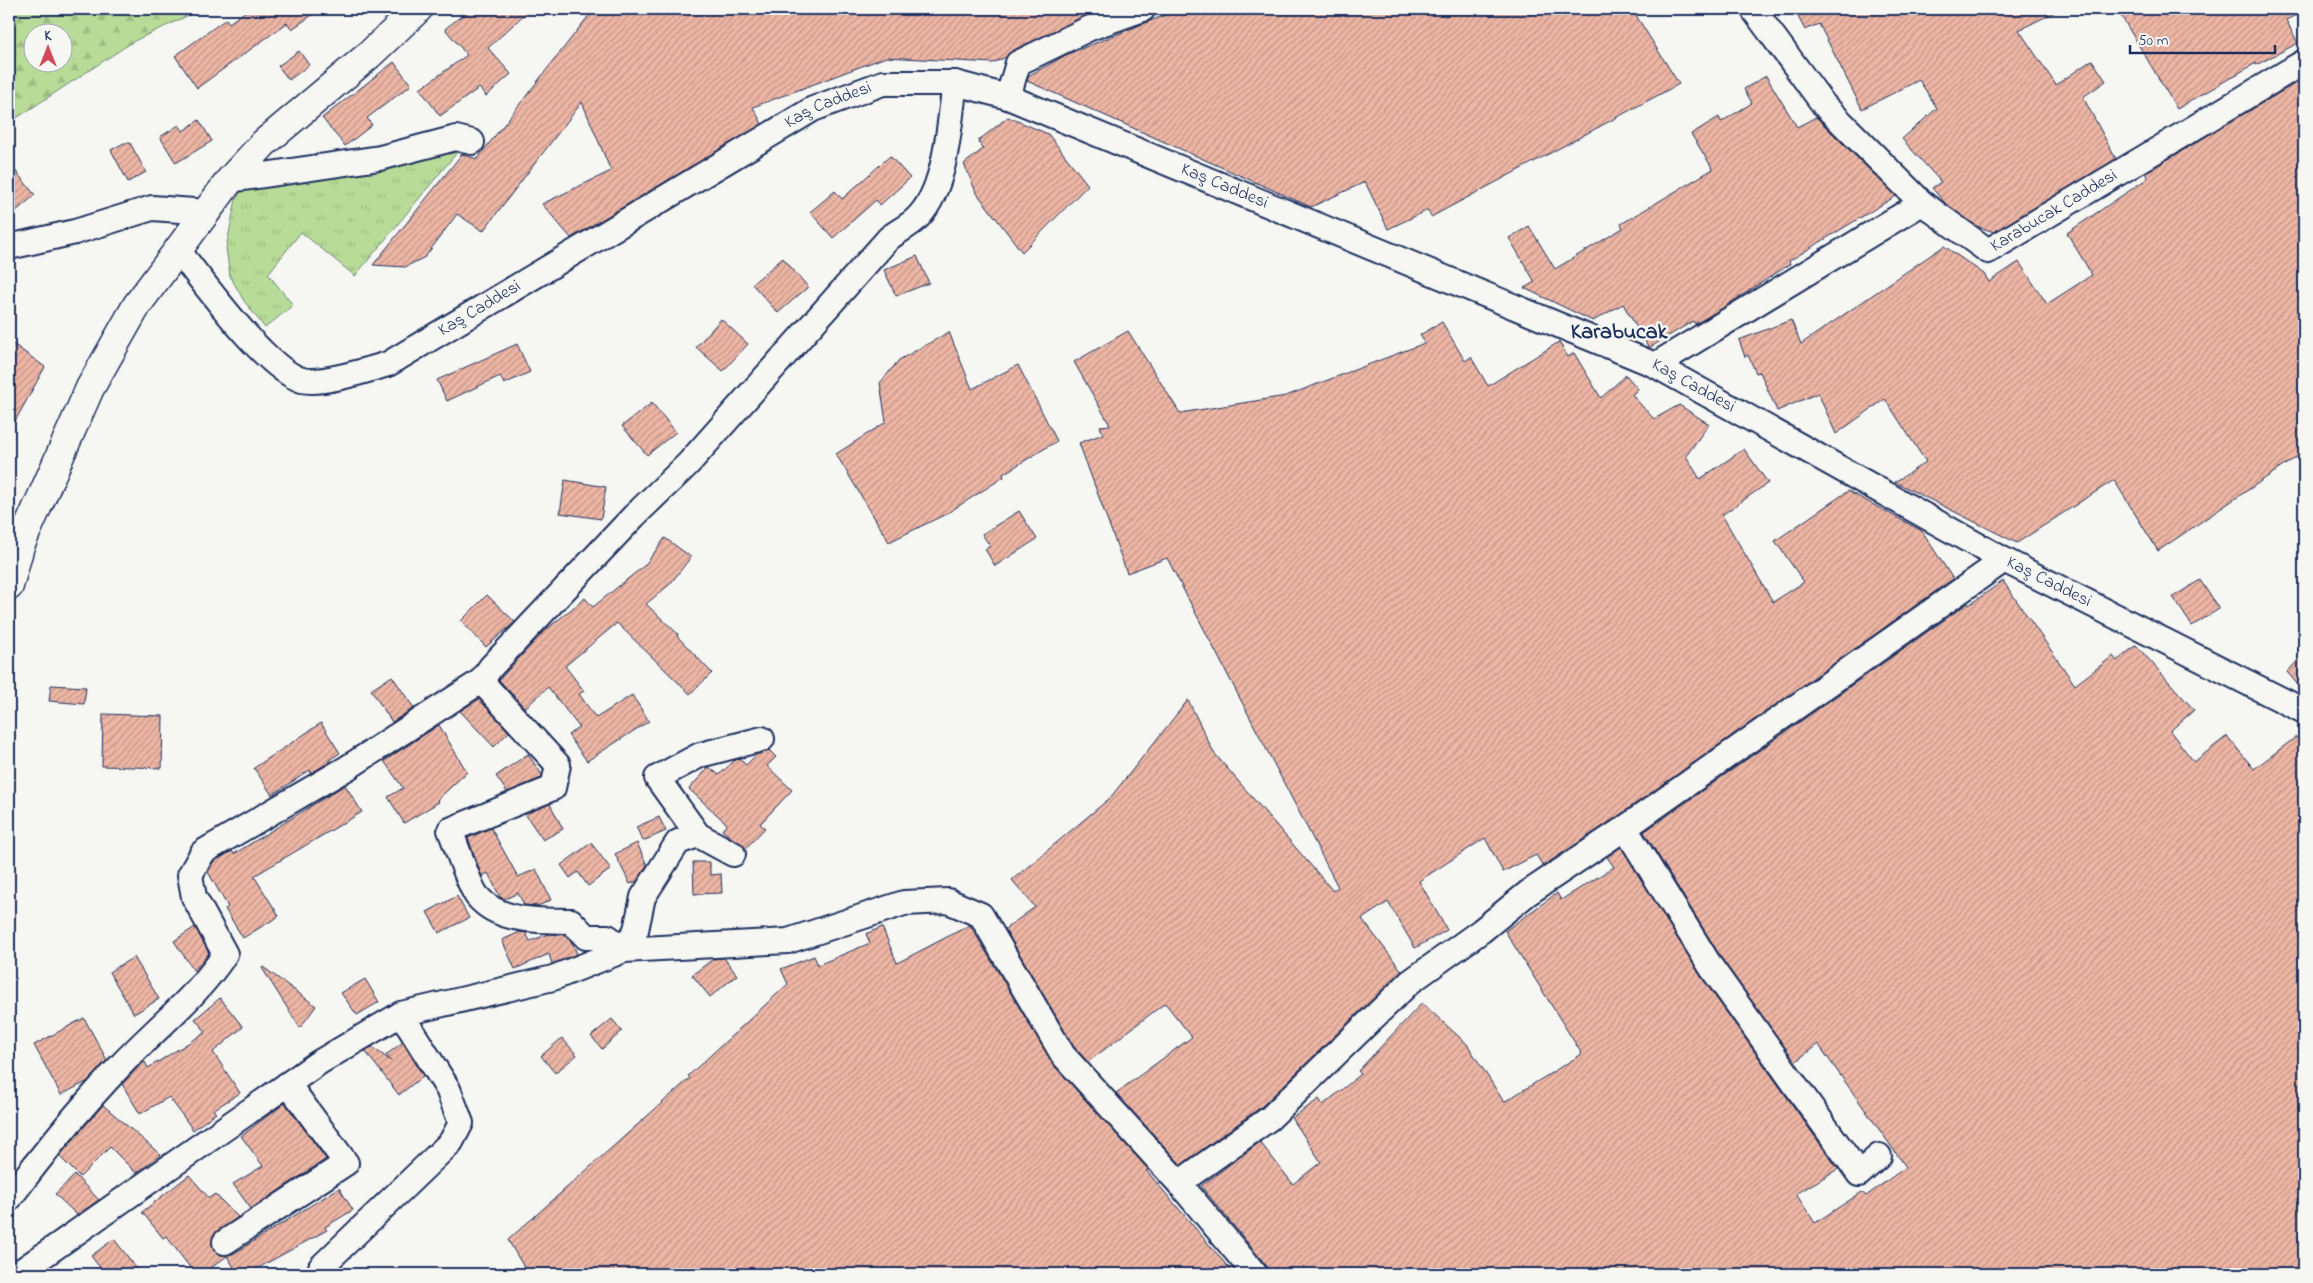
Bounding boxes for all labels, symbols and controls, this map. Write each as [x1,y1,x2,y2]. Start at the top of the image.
north arrow [22,22,72,72]
scale bar [2130,22,2276,54]
text: K [45,26,53,47]
text: 50 m [2138,30,2169,52]
street label: Kaş Caddesi [780,75,875,136]
street label: Kaş Caddesi [1176,157,1272,216]
street label: Karabucak Caddesi [1986,163,2123,260]
street label: Kaş Caddesi [434,274,526,344]
district label: Karabucak [1571,317,1669,349]
street label: Kaş Caddesi [1646,352,1740,420]
street label: Kaş Caddesi [2001,550,2096,615]

